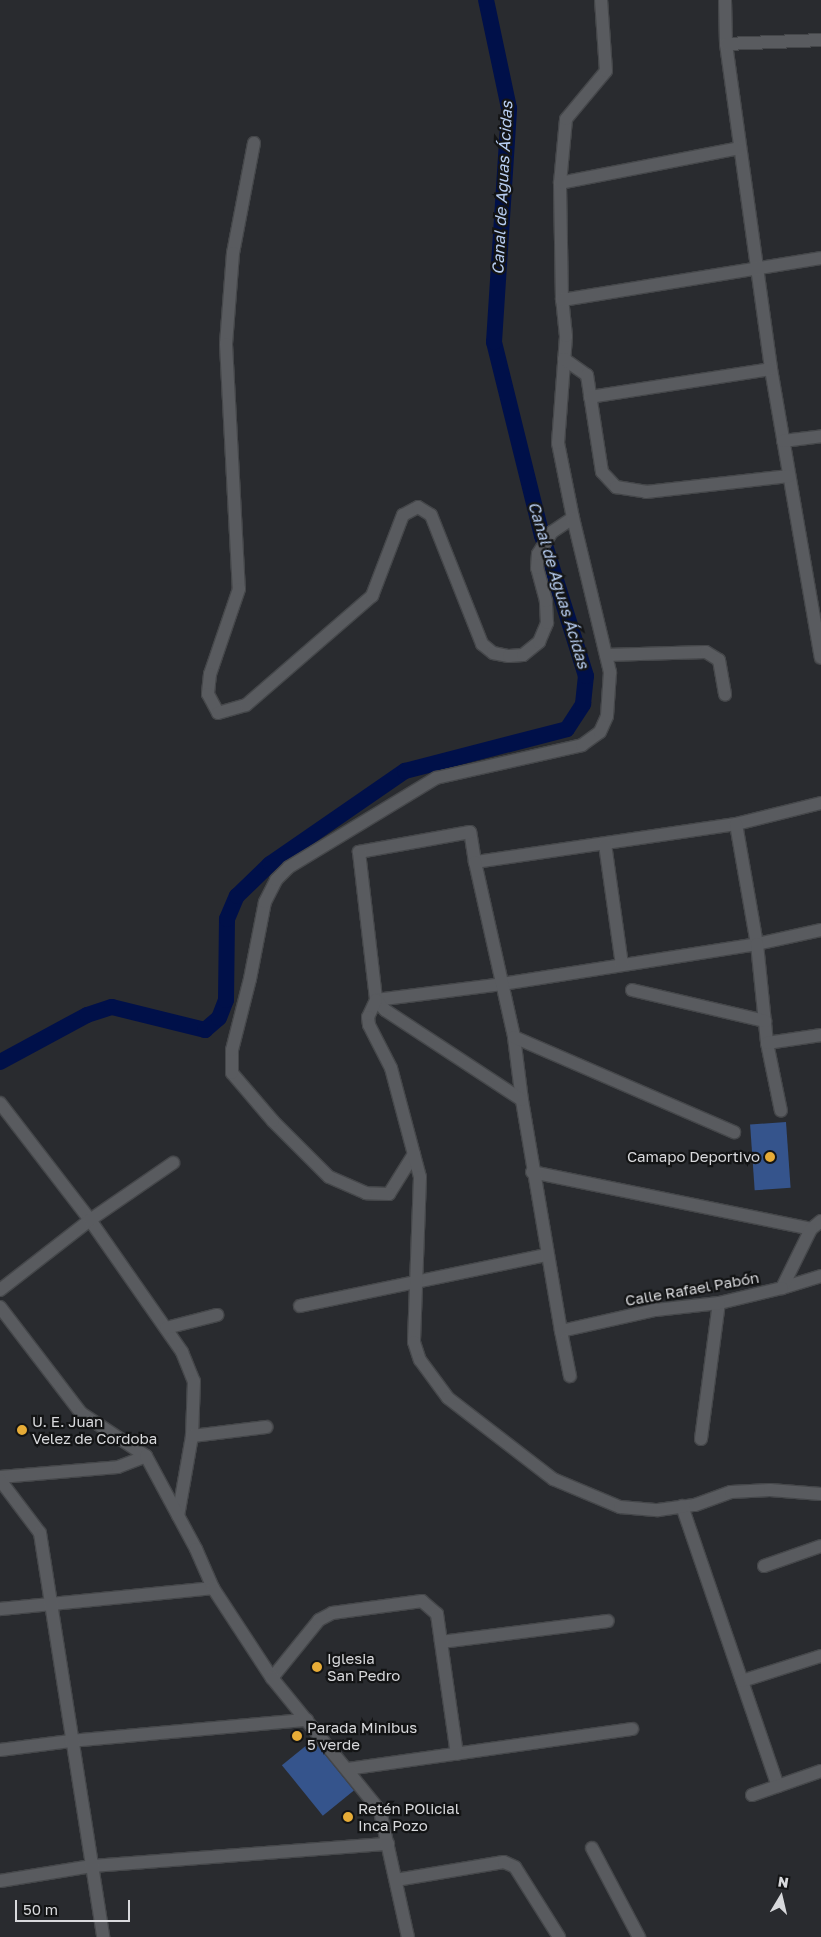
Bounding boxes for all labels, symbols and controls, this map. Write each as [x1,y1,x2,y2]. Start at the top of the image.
water label: Canal de Aguas Ácidas [488,101,516,275]
water label: Canal de Aguas Ácidas [524,499,594,671]
place label: Camapo Deportivo [627,1148,760,1166]
marker: Camapo Deportivo [764,1151,776,1163]
street label: Calle Rafael Pabón [624,1268,760,1310]
place label: U. E. Juan Velez de Cordoba [32,1412,157,1447]
marker: U. E. Juan Velez de Cordoba [16,1424,28,1436]
place label: Iglesia San Pedro [327,1649,400,1684]
marker: Iglesia San Pedro [311,1661,323,1673]
place label: Parada Minibus 5 verde [307,1718,417,1753]
marker: Parada Minibus 5 verde [291,1730,303,1742]
place label: Retén POlicial Inca Pozo [358,1799,460,1834]
marker: Retén POlicial Inca Pozo [342,1811,354,1823]
north arrow [756,1872,806,1922]
text: N [777,1872,790,1891]
scale bar [18,1890,132,1922]
text: 50 m [23,1900,58,1918]

